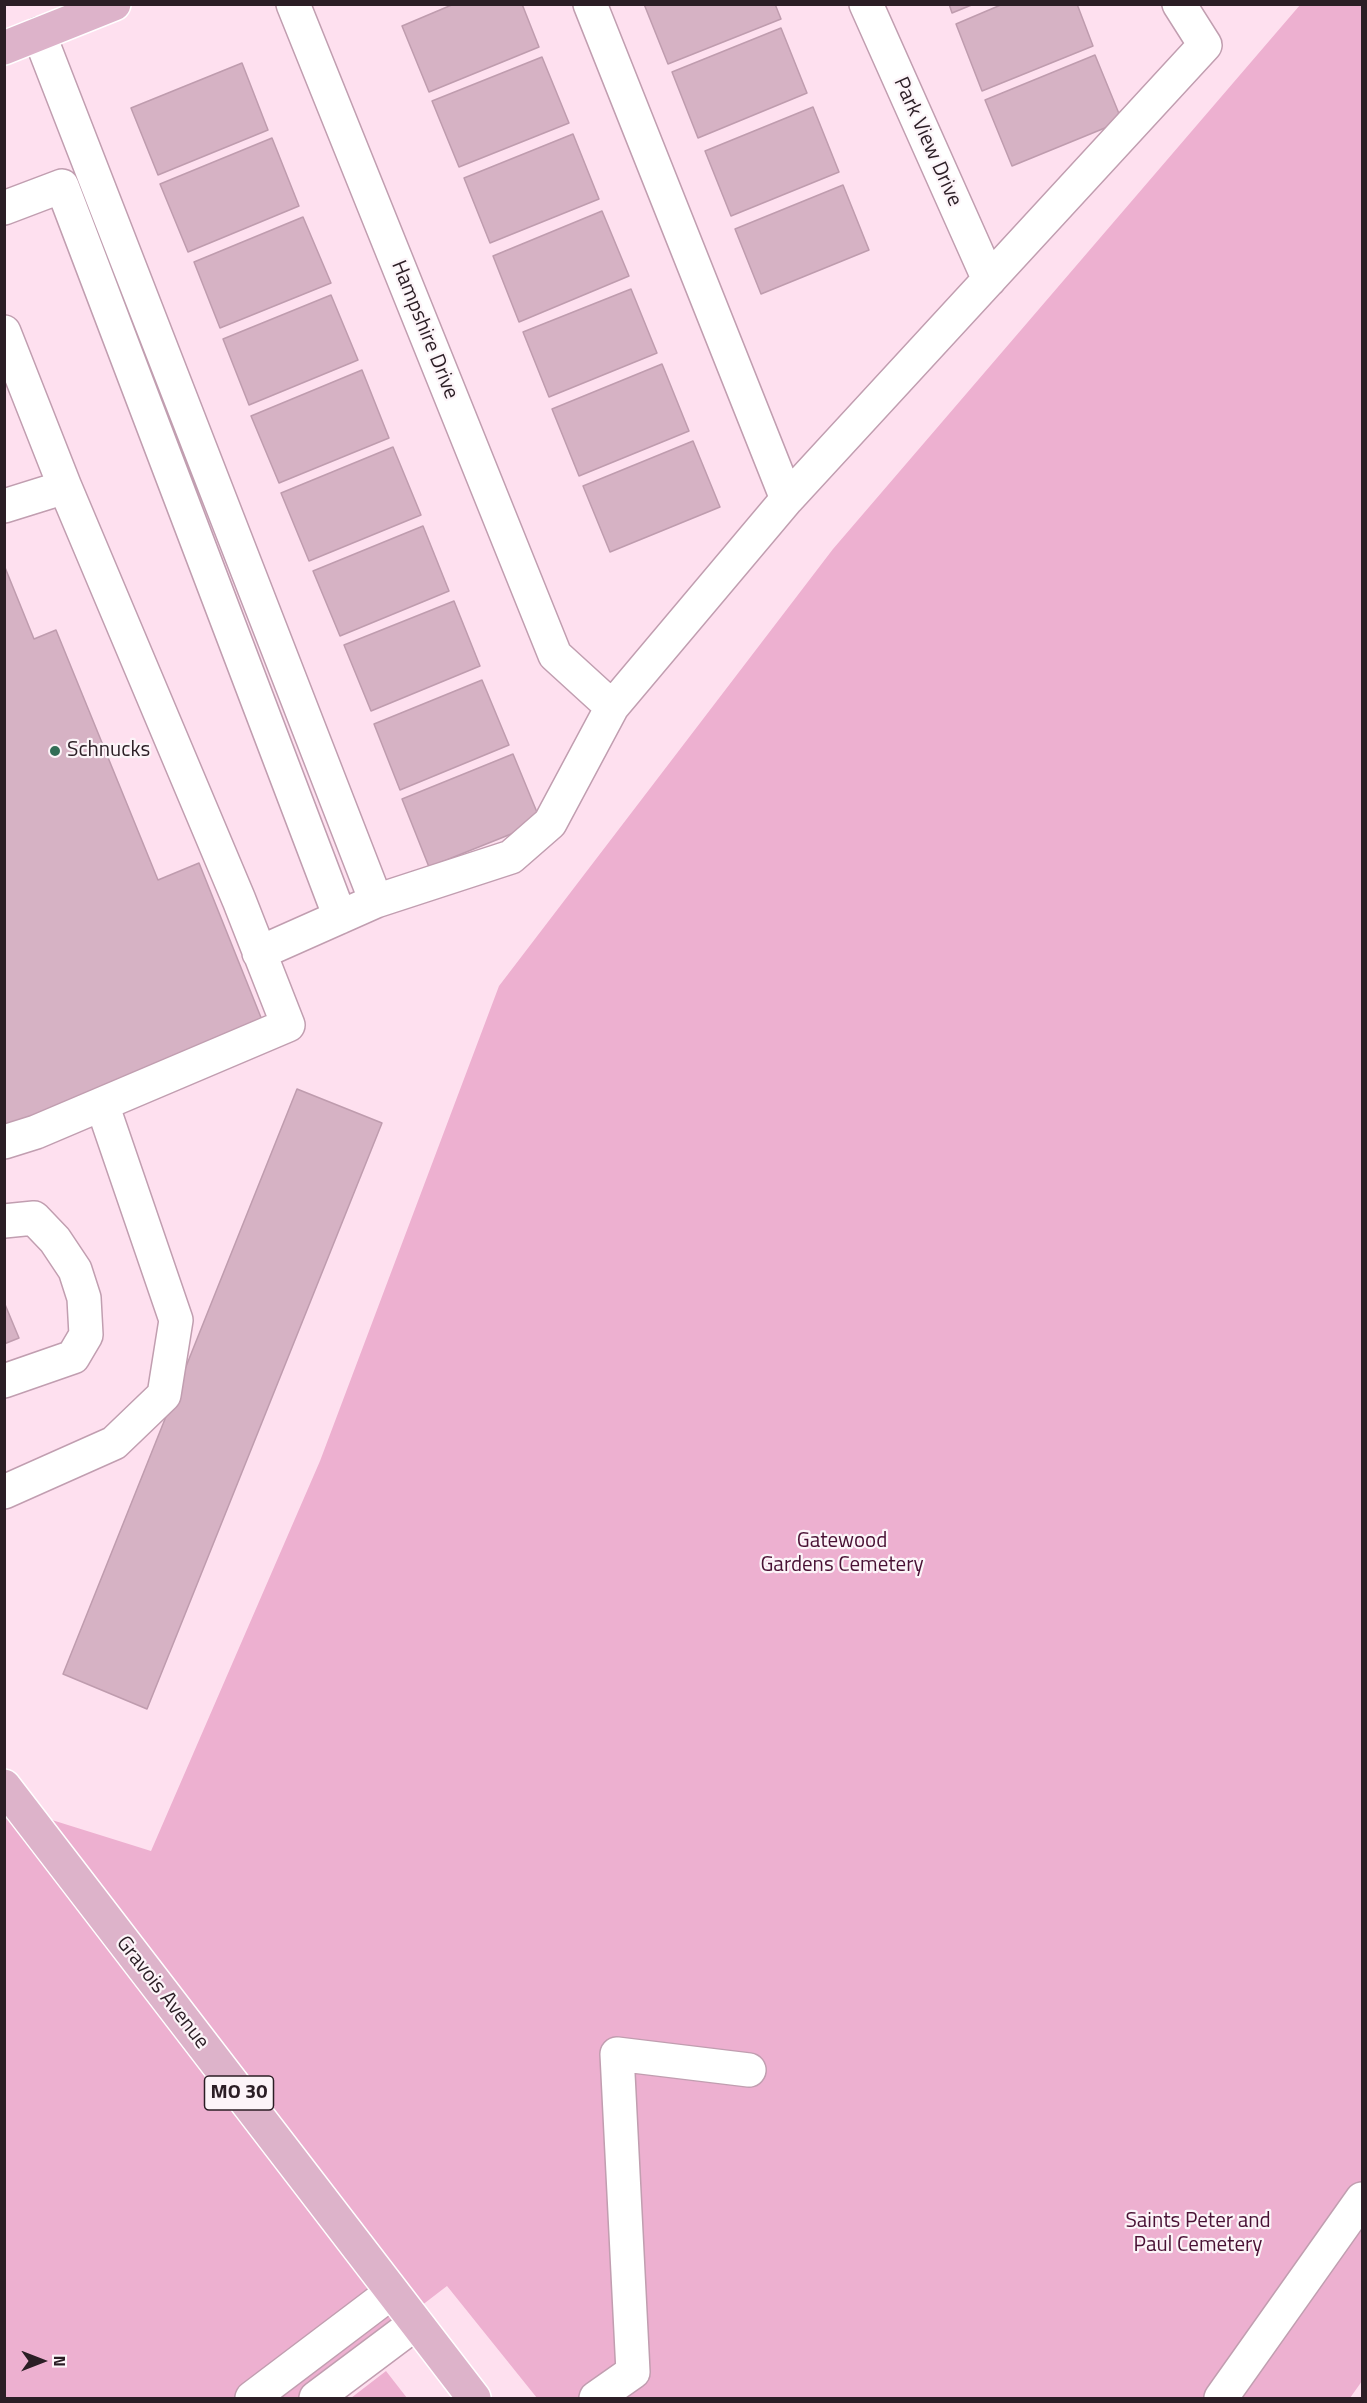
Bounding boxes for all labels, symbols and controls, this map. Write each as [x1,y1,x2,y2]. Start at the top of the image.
street label: Park View Drive [887,74,967,210]
street label: Hampshire Drive [385,257,463,403]
place label: Schnucks [67,738,150,764]
marker: Schnucks [48,744,62,758]
park label: Gatewood Gardens Cemetery [760,1529,924,1579]
street label: Gravois Avenue [110,1932,214,2054]
road number: MO 30 [204,2076,274,2110]
park label: Saints Peter and Paul Cemetery [1125,2209,1271,2259]
north arrow [12,2331,72,2391]
text: N [48,2355,72,2367]

